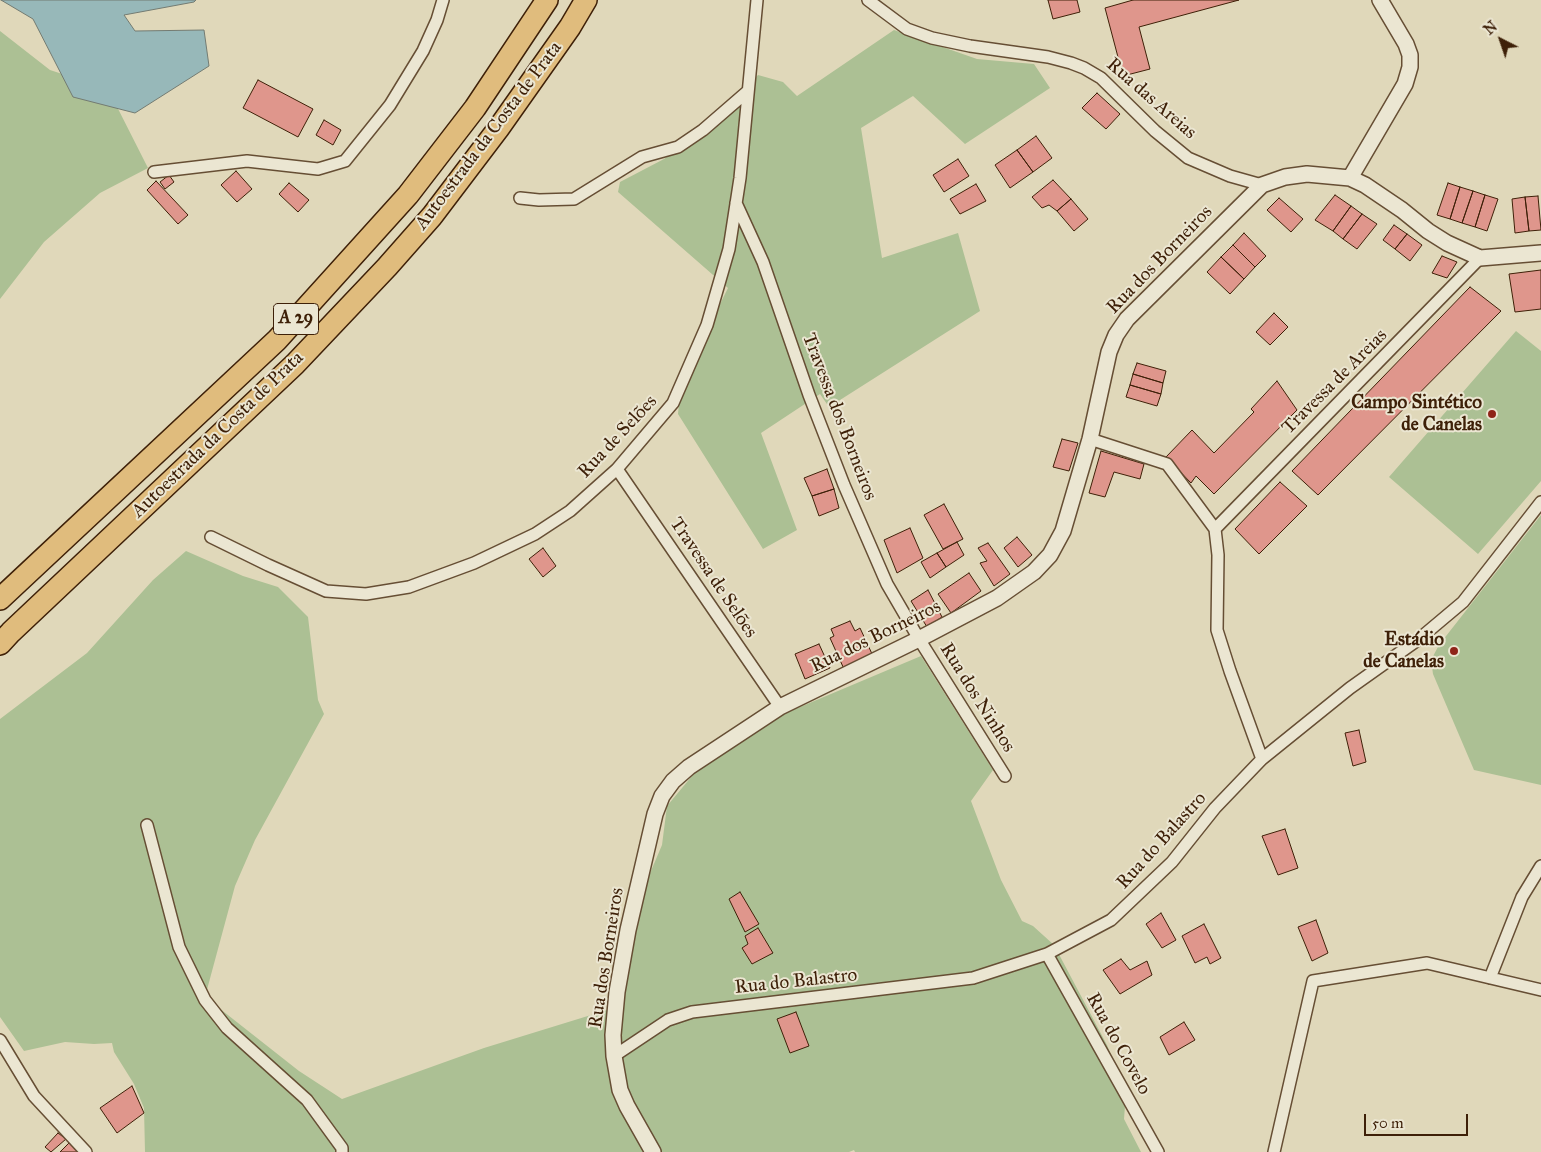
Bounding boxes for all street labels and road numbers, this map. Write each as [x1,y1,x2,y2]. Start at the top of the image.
street label: Autoestrada da Costa de Prata [411,37,567,235]
street label: Rua das Areias [1101,54,1201,144]
street label: Rua dos Borneiros [1102,201,1218,319]
road number: A 29 [274,304,318,334]
street label: Travessa de Areias [1278,325,1392,439]
street label: Travessa dos Borneiros [797,330,881,504]
street label: Autoestrada da Costa de Prata [127,347,309,523]
street label: Rua de Selões [574,391,662,483]
street label: Travessa de Selões [664,513,762,643]
street label: Rua dos Borneiros [807,596,945,678]
street label: Rua dos Ninhos [934,639,1020,757]
street label: Rua do Balastro [1112,788,1212,894]
street label: Rua dos Borneiros [585,886,629,1030]
street label: Rua do Balastro [734,964,858,1000]
street label: Rua do Covelo [1081,989,1155,1099]

